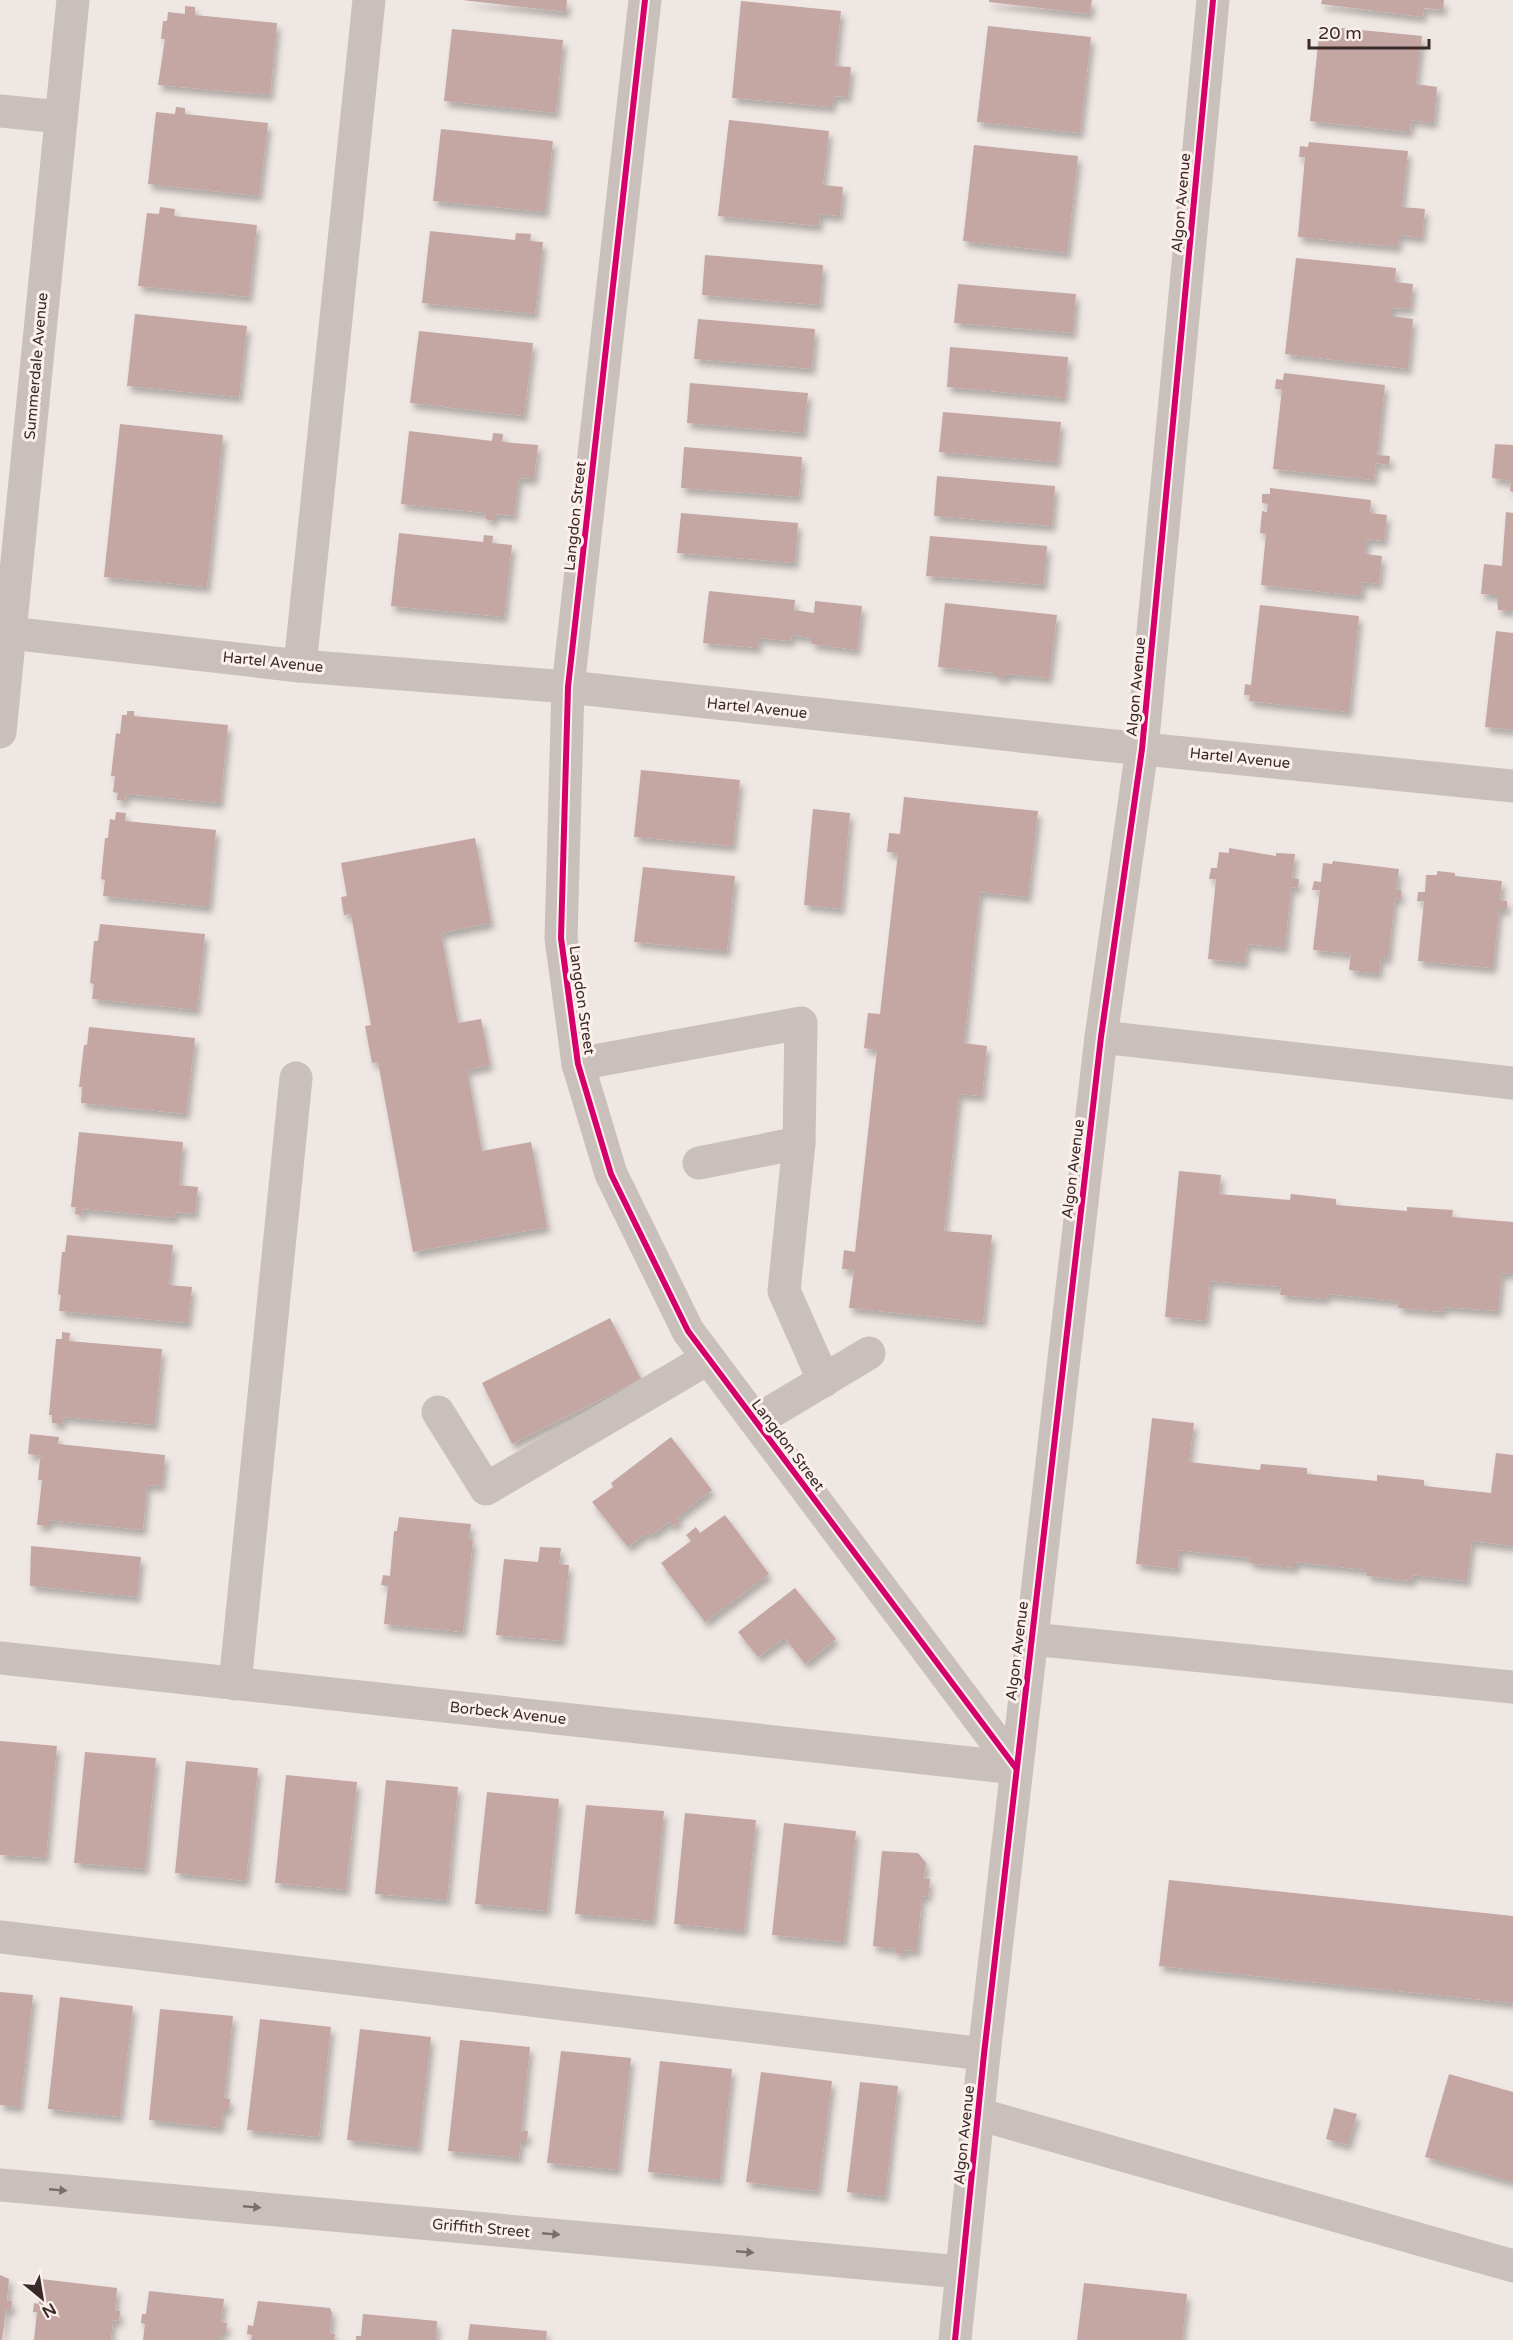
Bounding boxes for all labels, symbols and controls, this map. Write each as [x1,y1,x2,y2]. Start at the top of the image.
scale bar [1309,12,1429,50]
text: 20 m [1318,22,1362,44]
street label: Algon Avenue [1168,152,1194,254]
street label: Summerdale Avenue [21,292,51,440]
street label: Langdon Street [560,460,590,572]
street label: Algon Avenue [1123,636,1149,738]
street label: Hartel Avenue [222,648,324,676]
street label: Hartel Avenue [706,694,808,722]
street label: Hartel Avenue [1189,744,1291,772]
street label: Langdon Street [565,944,599,1056]
street label: Algon Avenue [1058,1118,1088,1220]
street label: Langdon Street [748,1396,828,1495]
street label: Algon Avenue [1002,1600,1032,1702]
street label: Borbeck Avenue [449,1698,567,1728]
street label: Algon Avenue [950,2084,978,2186]
one-way arrow [49,2185,68,2195]
one-way arrow [243,2202,262,2212]
street label: Griffith Street [431,2215,531,2241]
one-way arrow [542,2229,561,2239]
one-way arrow [736,2247,755,2257]
north arrow [12,2268,72,2328]
text: N [38,2298,60,2322]

